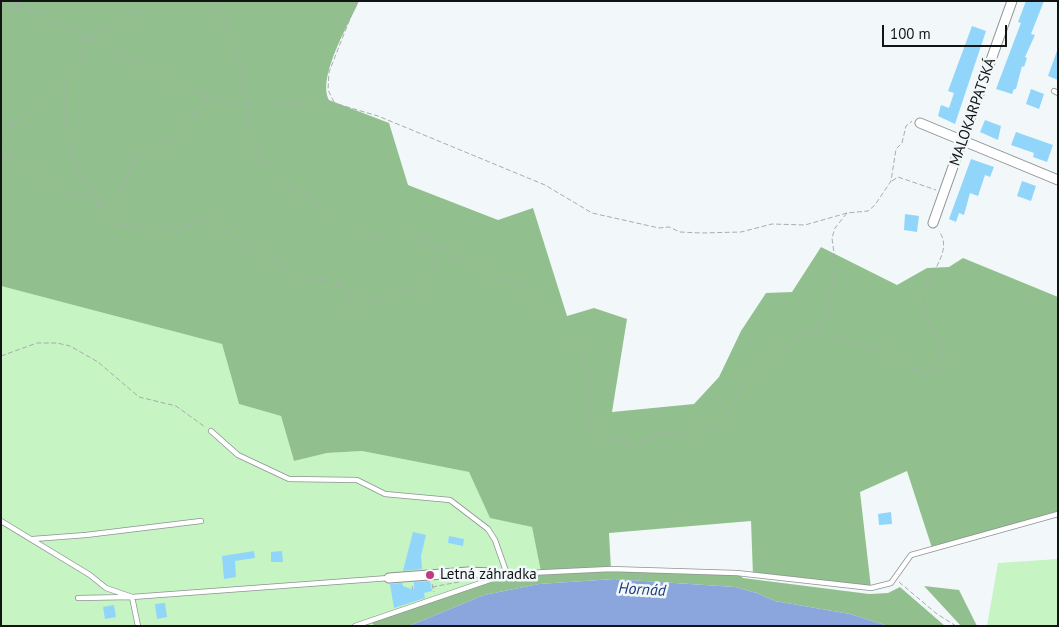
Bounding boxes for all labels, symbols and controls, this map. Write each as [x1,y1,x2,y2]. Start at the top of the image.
scale bar [884,15,1009,47]
text: 100 m [890,24,931,43]
street label: MALOKARPATSKÁ [946,56,1000,168]
place label: Letná záhradka [440,566,537,584]
marker: Letná záhradka [424,569,436,581]
water label: Hornád [618,579,666,601]

